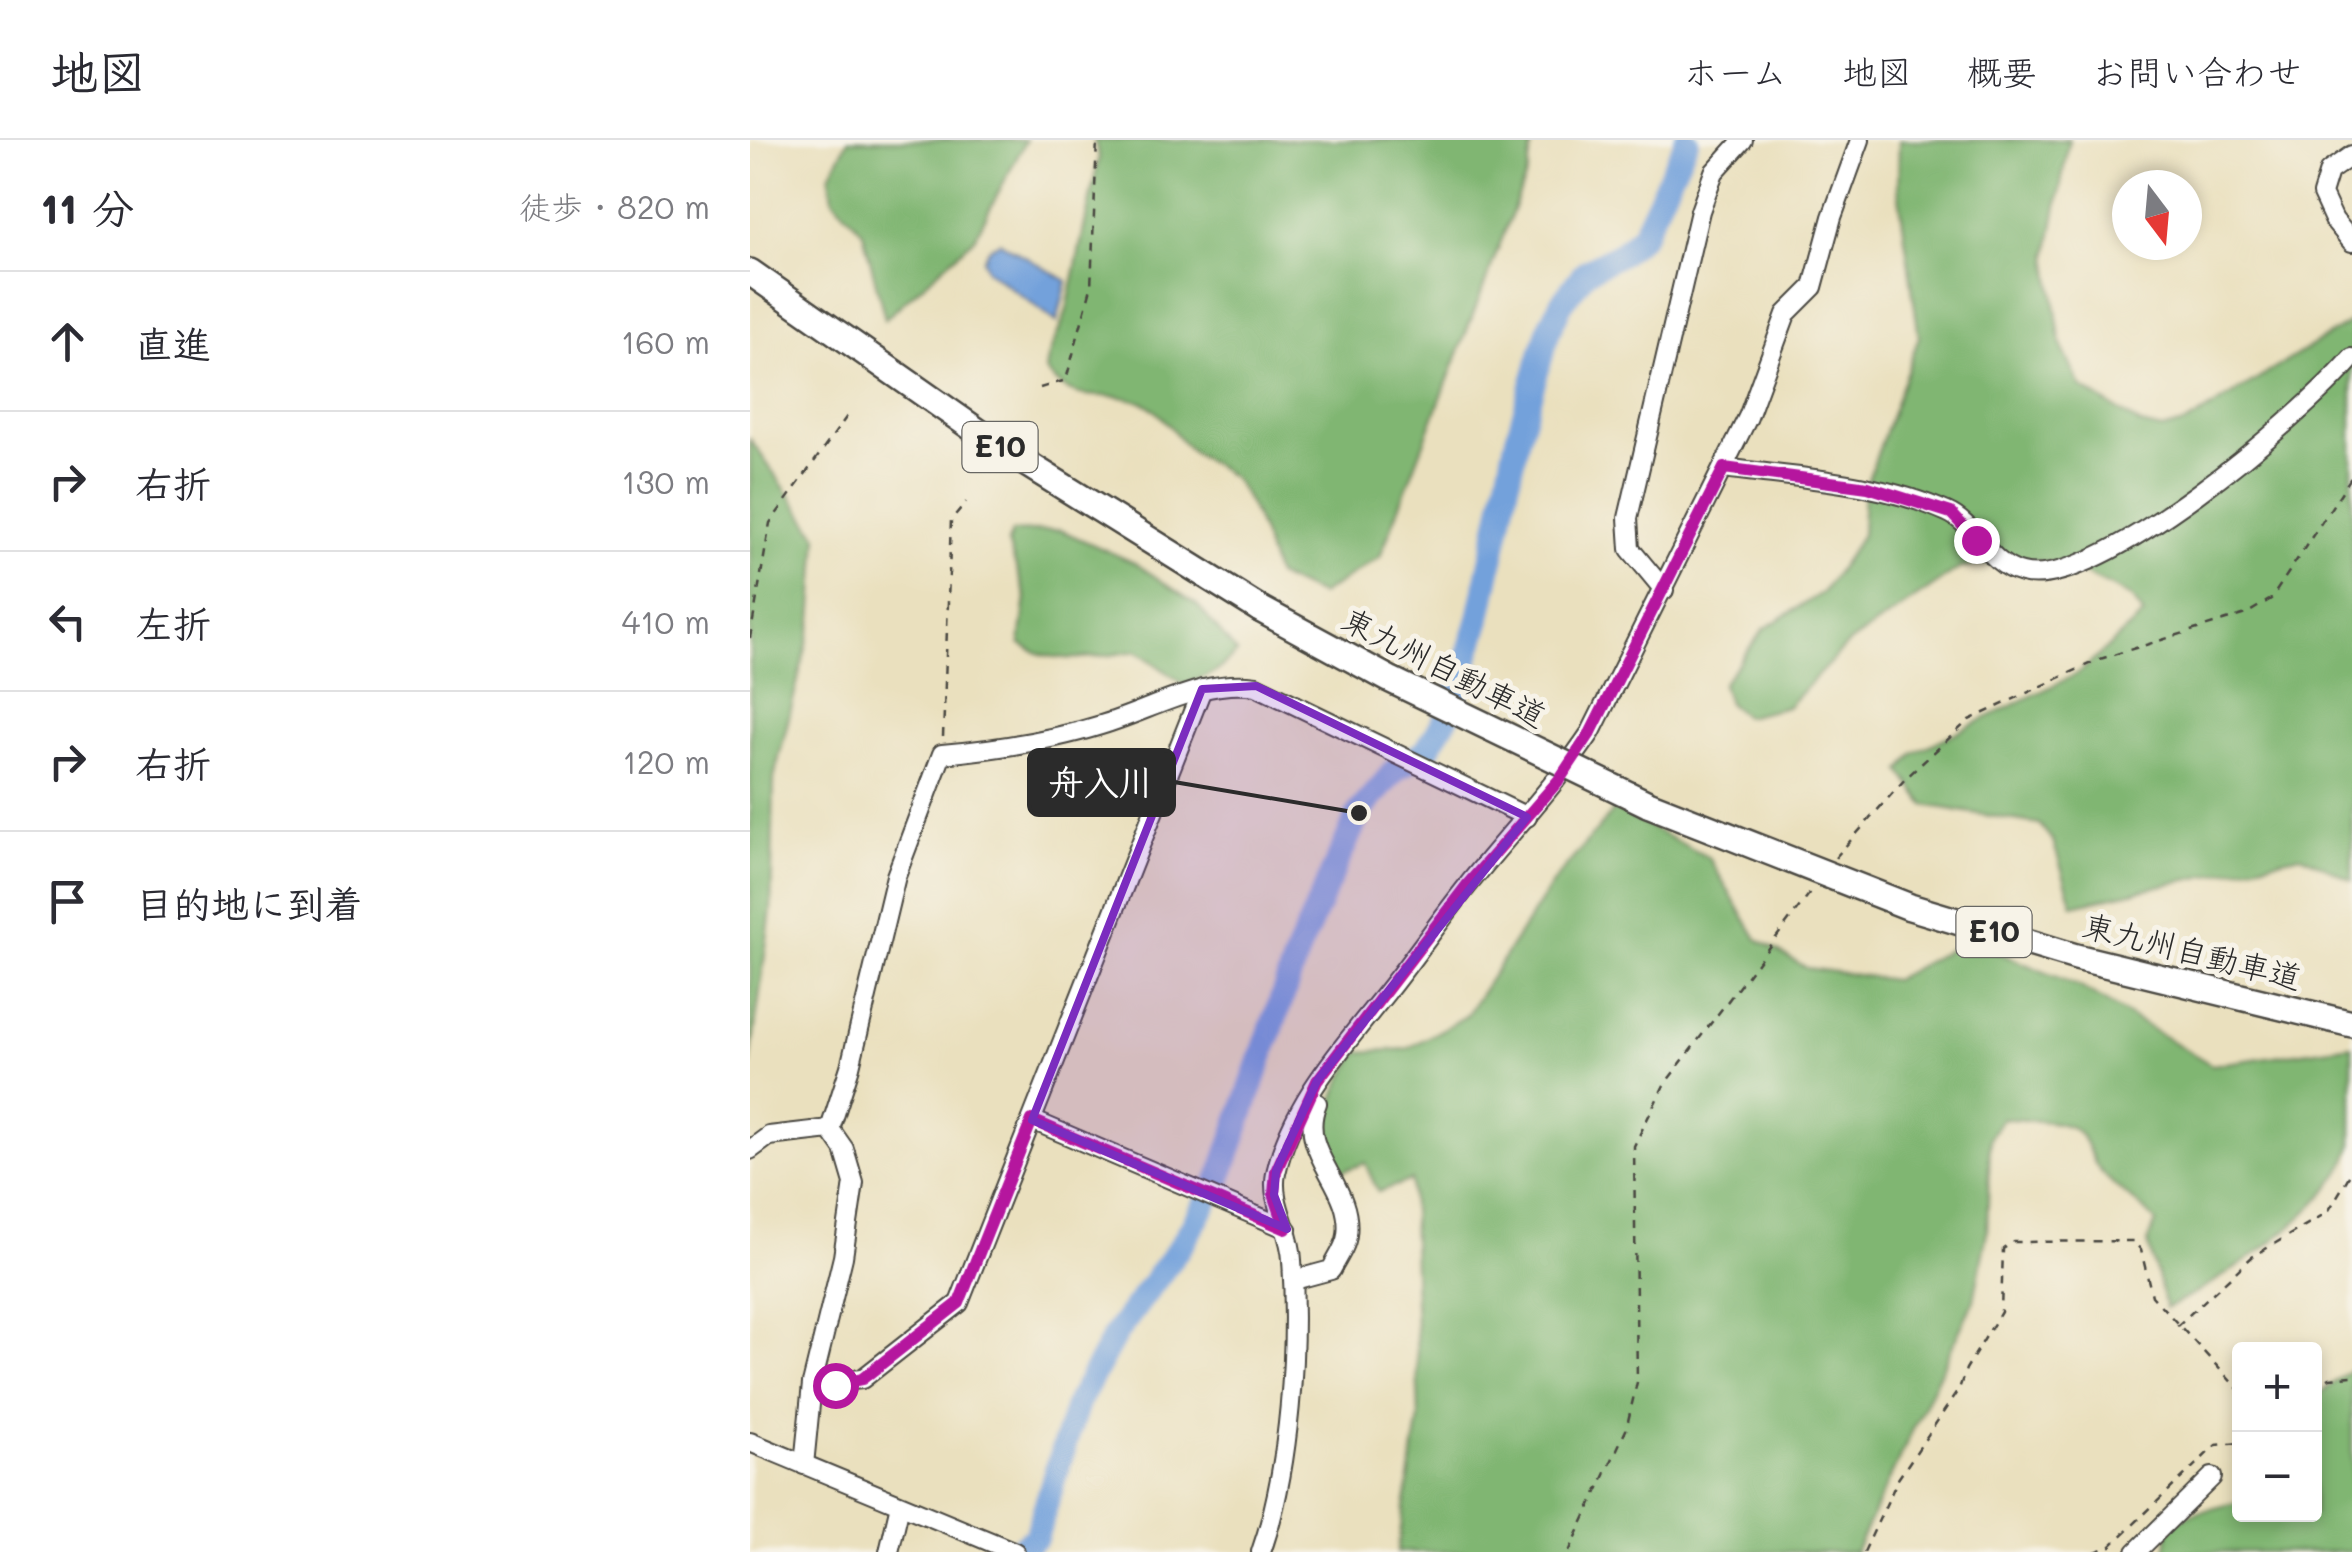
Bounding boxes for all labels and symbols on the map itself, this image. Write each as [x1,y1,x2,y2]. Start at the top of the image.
north arrow [2112,170,2202,260]
road number: E10 [962,422,1038,472]
route end [1954,518,2000,564]
street label: 東九州自動車道 [1336,597,1554,736]
callout: 舟入川 [1029,750,1174,815]
text: 舟入川 [1048,758,1154,804]
street label: 東九州自動車道 [2079,903,2306,998]
road number: E10 [1956,907,2032,957]
route start [813,1363,859,1409]

